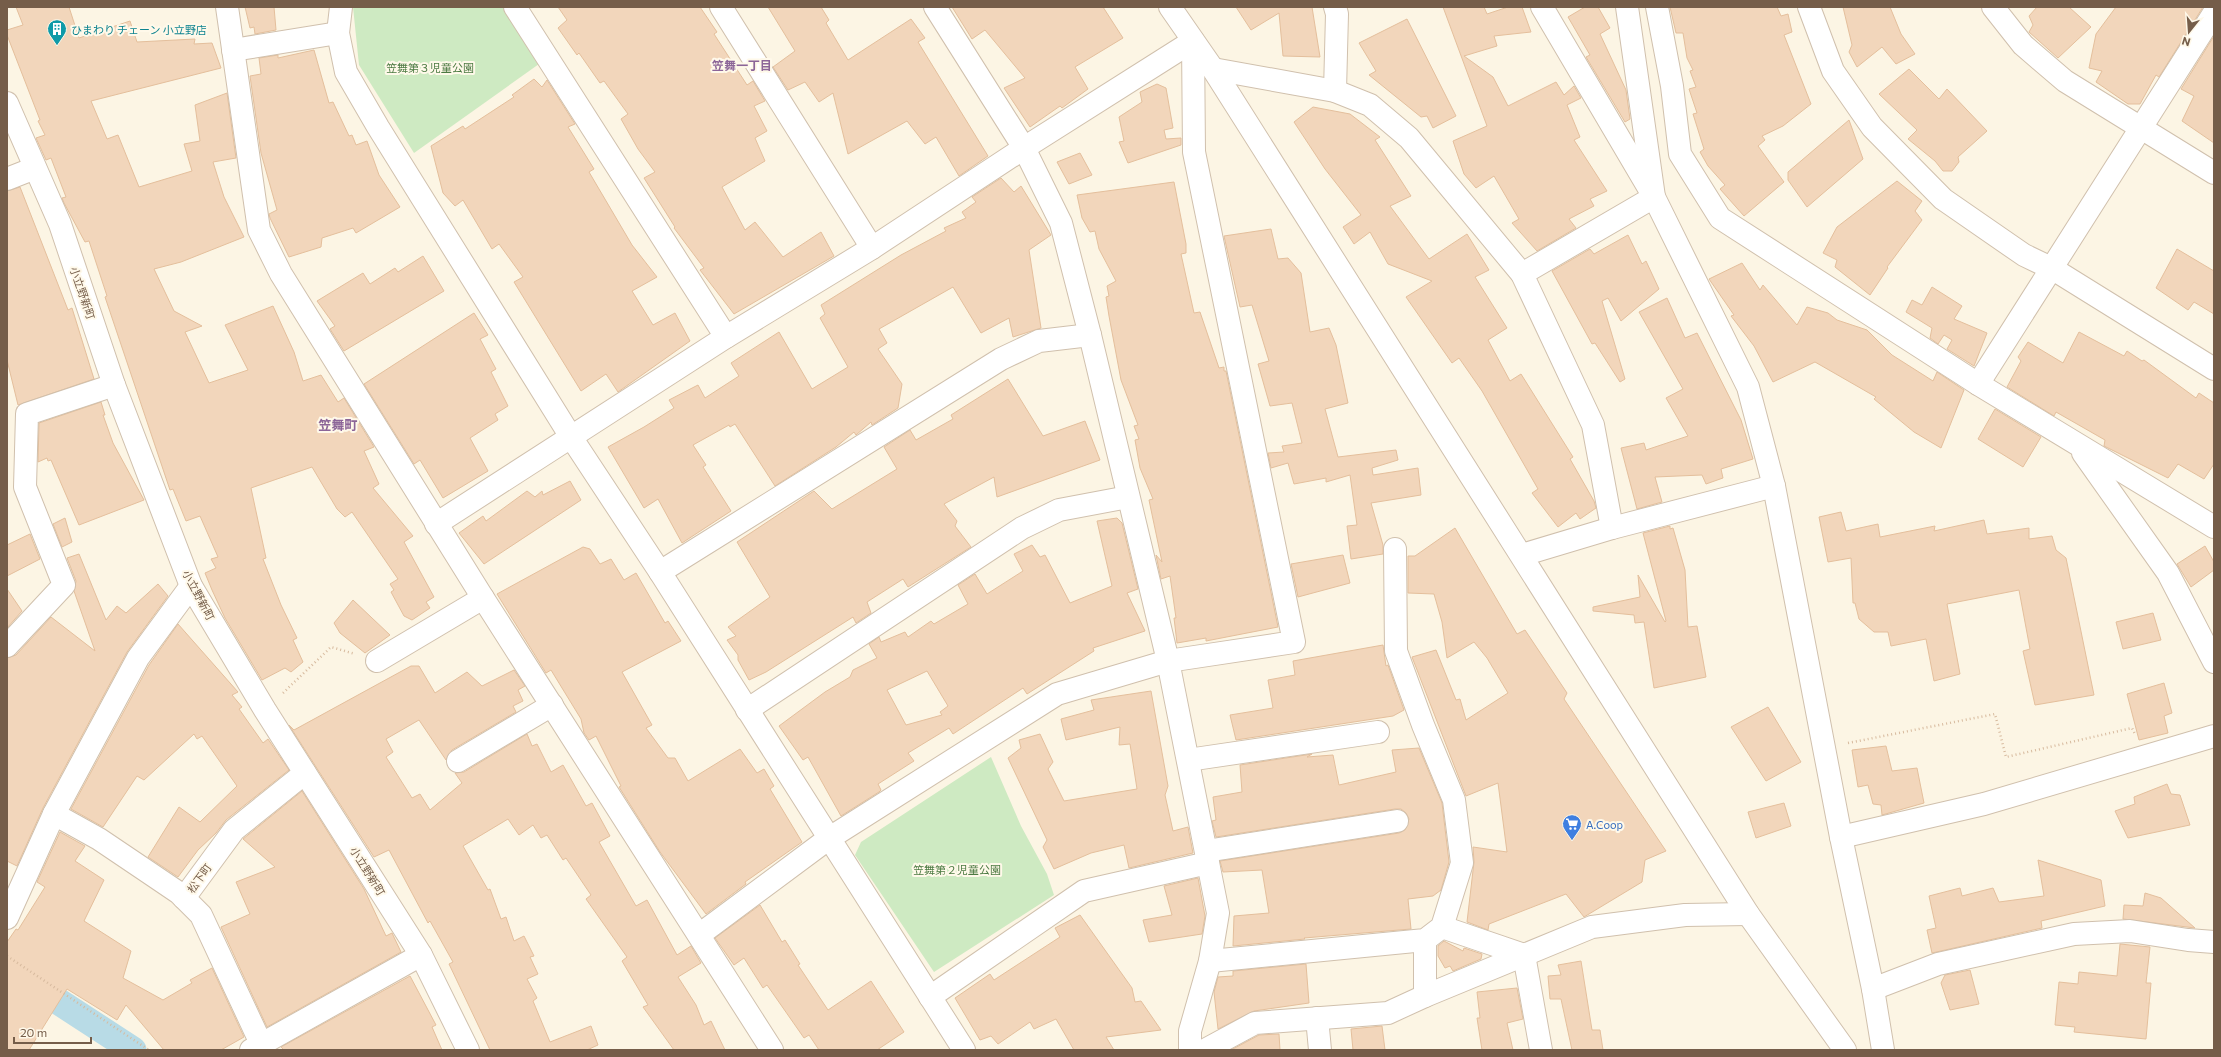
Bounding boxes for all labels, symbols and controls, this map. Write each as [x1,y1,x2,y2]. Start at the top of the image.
north arrow [2169,12,2209,52]
building icon: ひまわり チェーン 小立野店 [46,18,68,46]
place label: ひまわり チェーン 小立野店 [71,23,207,36]
text: N [2180,35,2192,49]
district label: 笠舞一丁目 [711,58,772,72]
park label: 笠舞第３児童公園 [386,61,474,74]
street label: 小立野新町 [68,265,98,321]
district label: 笠舞町 [318,417,358,433]
street label: 小立野新町 [180,568,218,622]
supermarket icon: A.Coop [1561,813,1583,841]
place label: A.Coop [1586,818,1623,831]
street label: 小立野新町 [348,844,388,898]
street label: 松下町 [184,861,214,895]
park label: 笠舞第２児童公園 [913,863,1001,876]
scale bar [14,1019,91,1045]
text: 20 m [20,1025,47,1039]

